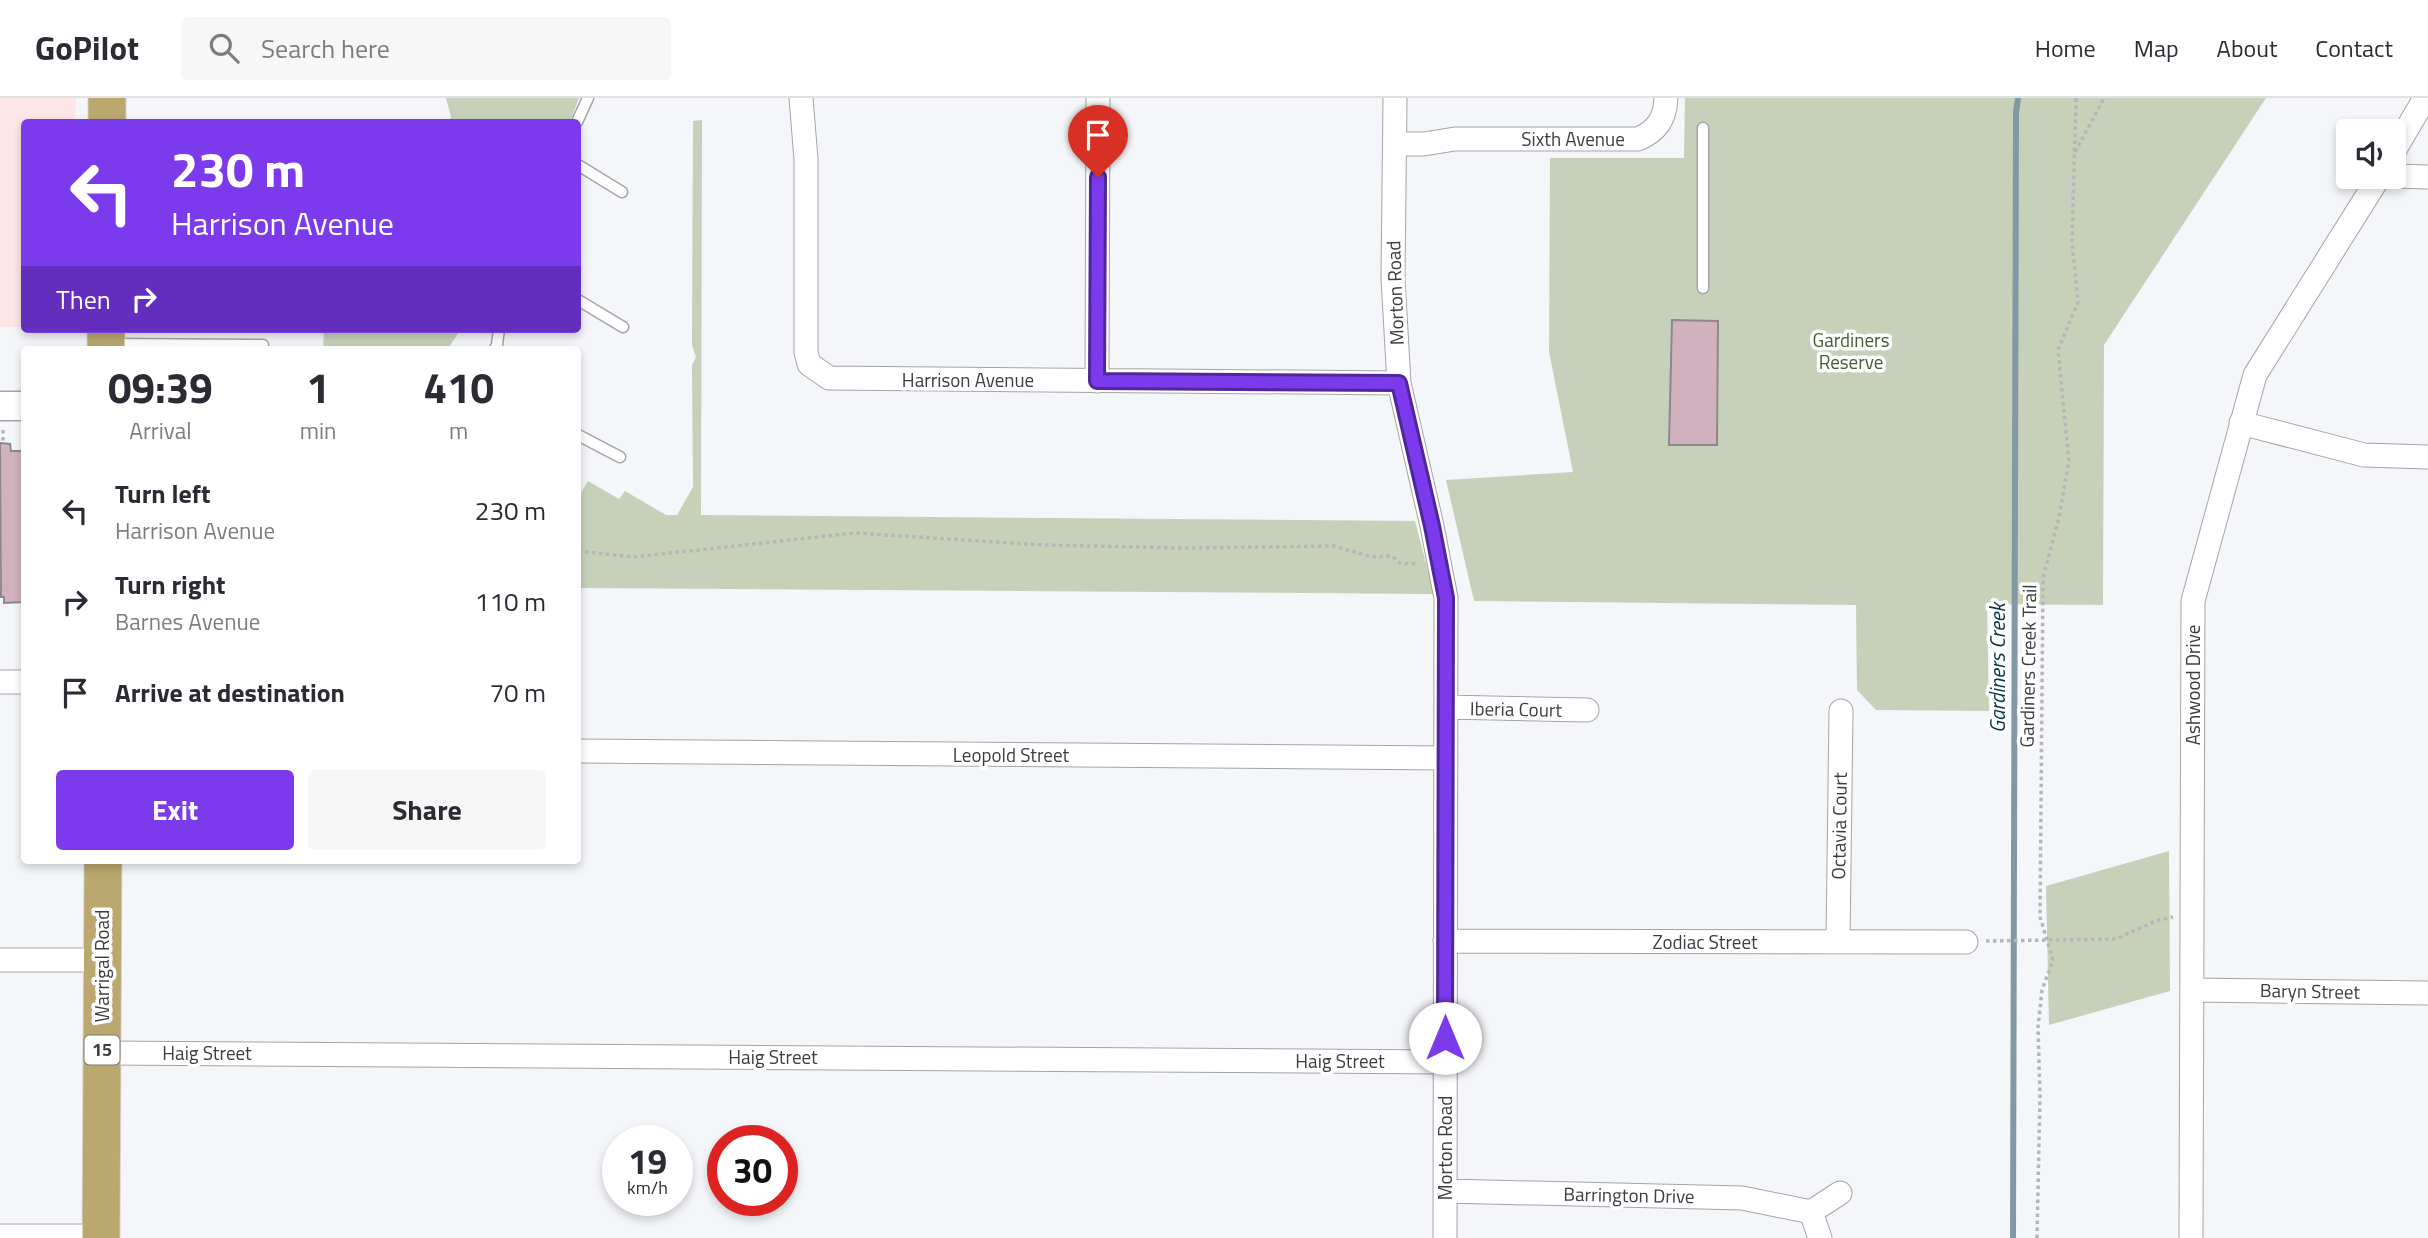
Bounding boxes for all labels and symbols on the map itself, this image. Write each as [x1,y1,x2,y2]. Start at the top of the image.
pin [1068,105,1128,177]
street label: Sixth Avenue [1521,124,1625,153]
street label: Morton Road [1378,240,1411,346]
park label: Gardiners Reserve [1813,325,1890,376]
street label: Harrison Avenue [902,365,1034,394]
street label: Gardiners Creek Trail [2012,584,2043,748]
water label: Gardiners Creek [1981,600,2013,733]
street label: Ashwood Drive [2178,625,2207,745]
street label: Iberia Court [1470,693,1563,724]
street label: Leopold Street [953,740,1069,769]
street label: Octavia Court [1823,772,1854,880]
street label: Warrigal Road [87,910,116,1022]
street label: Zodiac Street [1652,927,1758,956]
street label: Baryn Street [2260,975,2361,1006]
position arrow [1408,1001,1482,1075]
road number: 15 [84,1035,119,1065]
street label: Haig Street [162,1038,252,1067]
street label: Haig Street [728,1042,818,1071]
street label: Haig Street [1295,1046,1385,1075]
street label: Morton Road [1430,1096,1459,1200]
speed limit sign: 30 [707,1125,798,1216]
street label: Barrington Drive [1563,1179,1695,1210]

